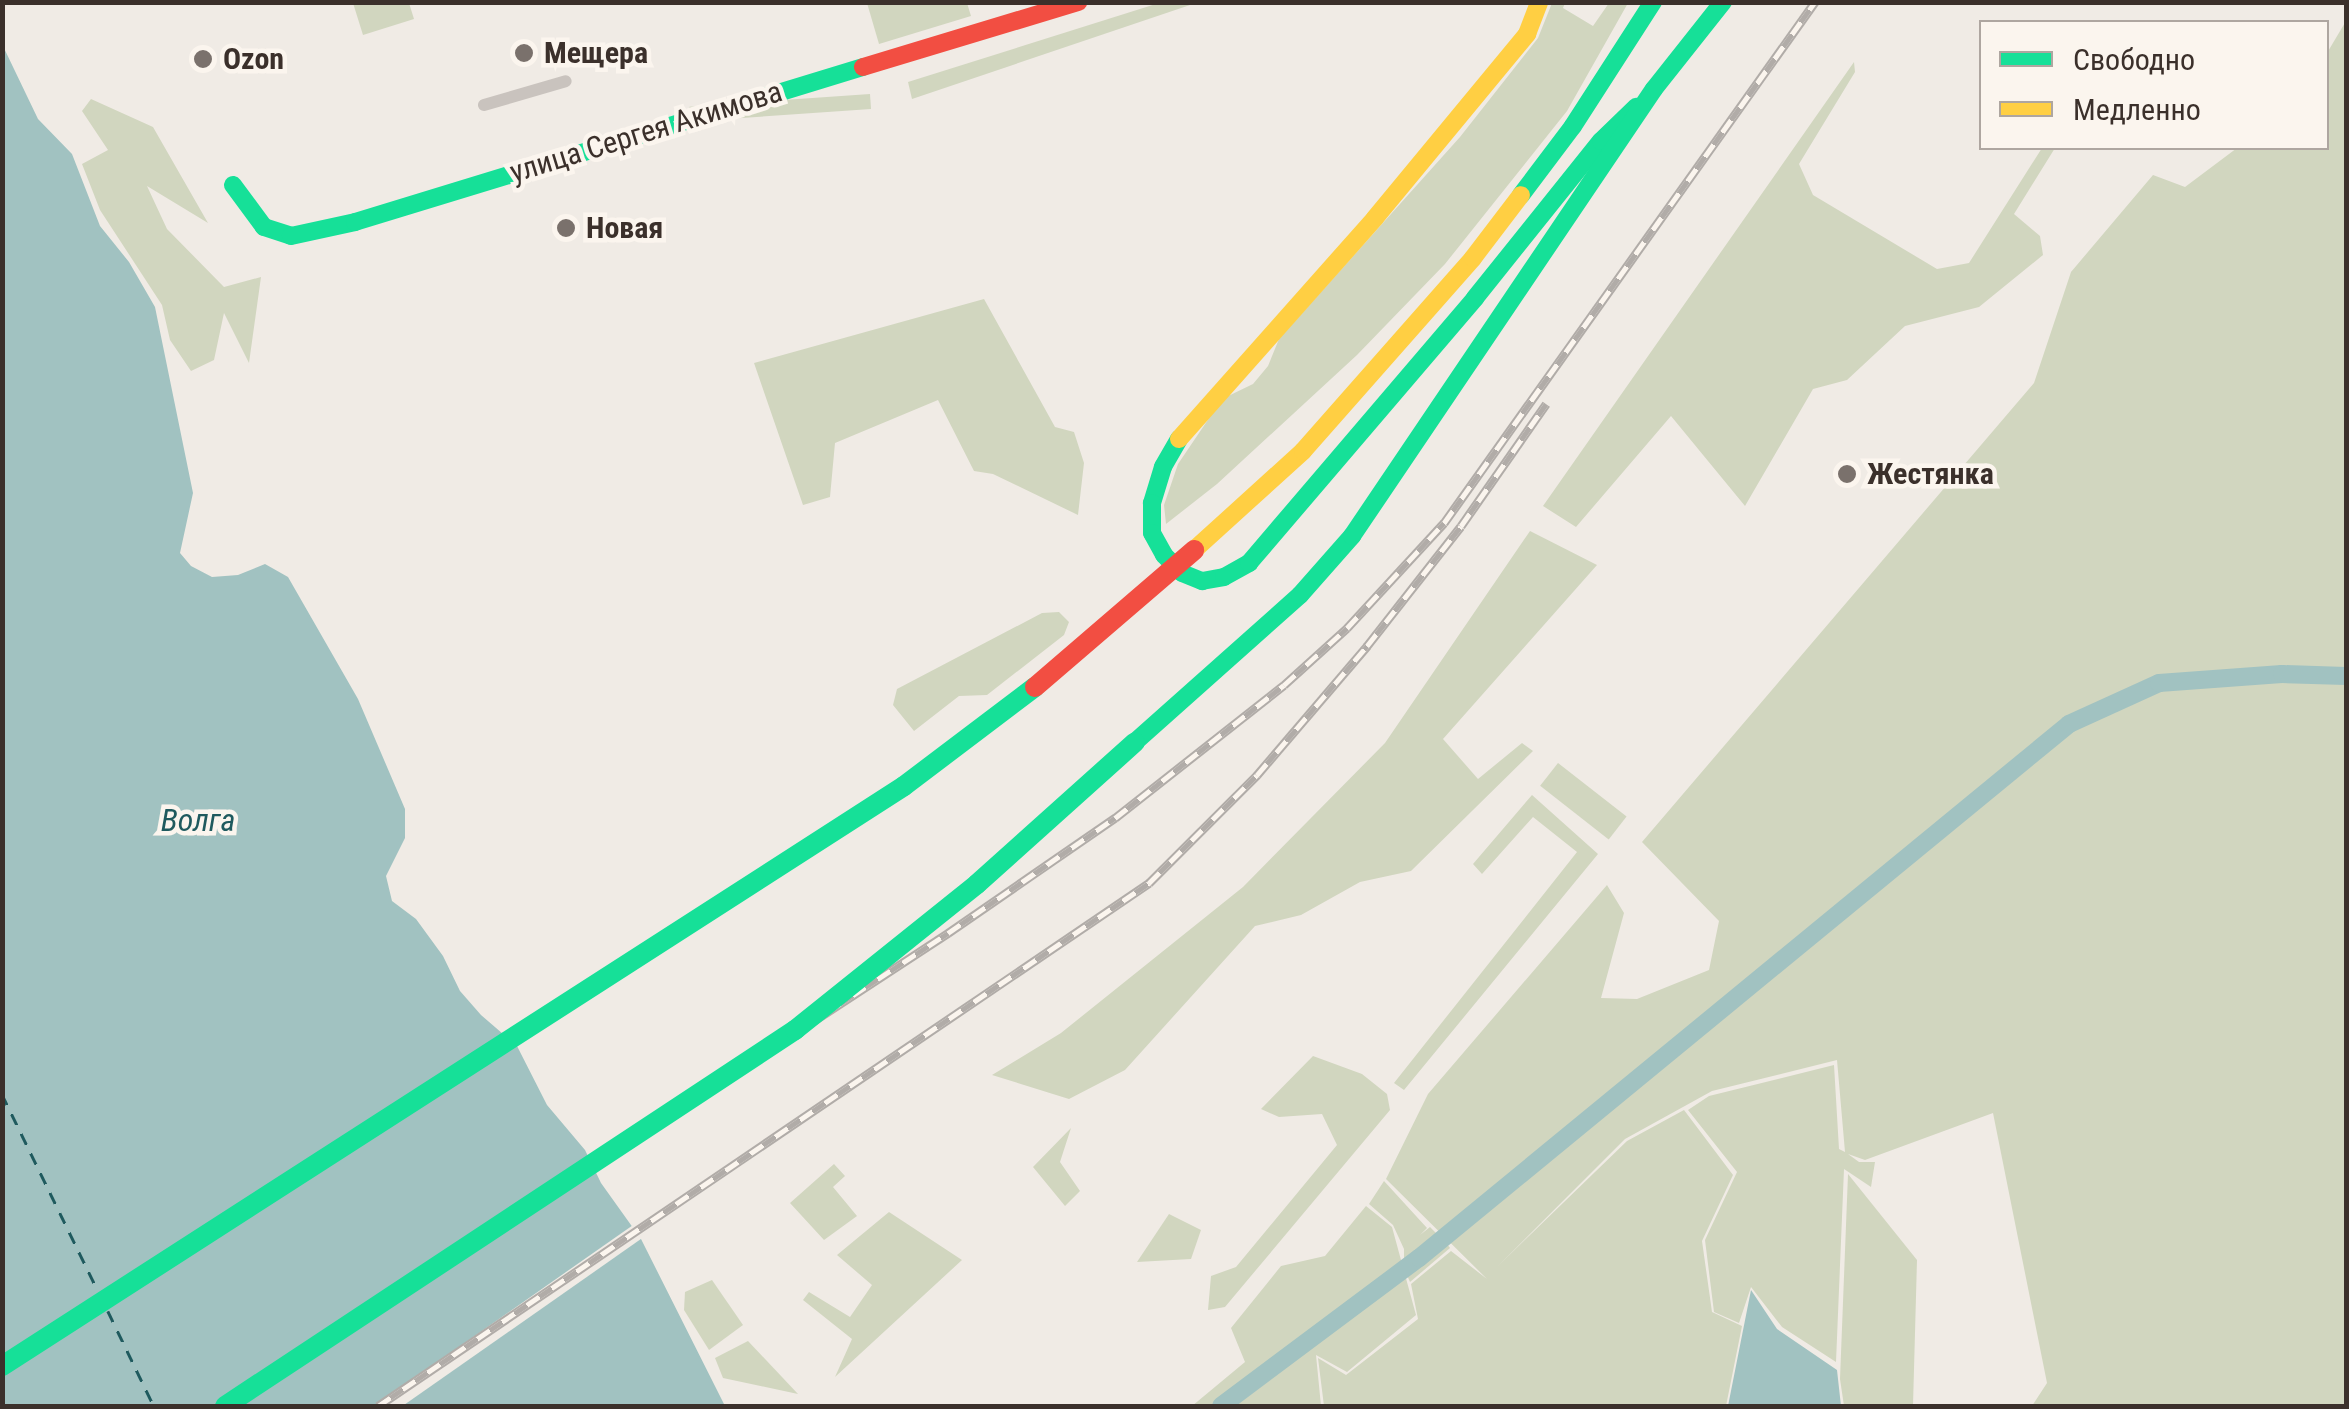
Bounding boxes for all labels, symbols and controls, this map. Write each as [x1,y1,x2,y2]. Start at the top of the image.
legend [1979,20,2329,150]
place label: Мещера [544,35,648,71]
place label: Ozon [223,41,284,77]
marker: Мещера [513,42,535,64]
text: Свободно [2073,42,2195,77]
marker: Ozon [192,48,214,70]
street label: улица Сергея Акимова [506,73,786,191]
text: Медленно [2073,92,2201,127]
place label: Новая [586,210,663,246]
marker: Новая [555,217,577,239]
place label: Жестянка [1867,456,1994,492]
marker: Жестянка [1836,463,1858,485]
water label: Волга [161,801,235,839]

